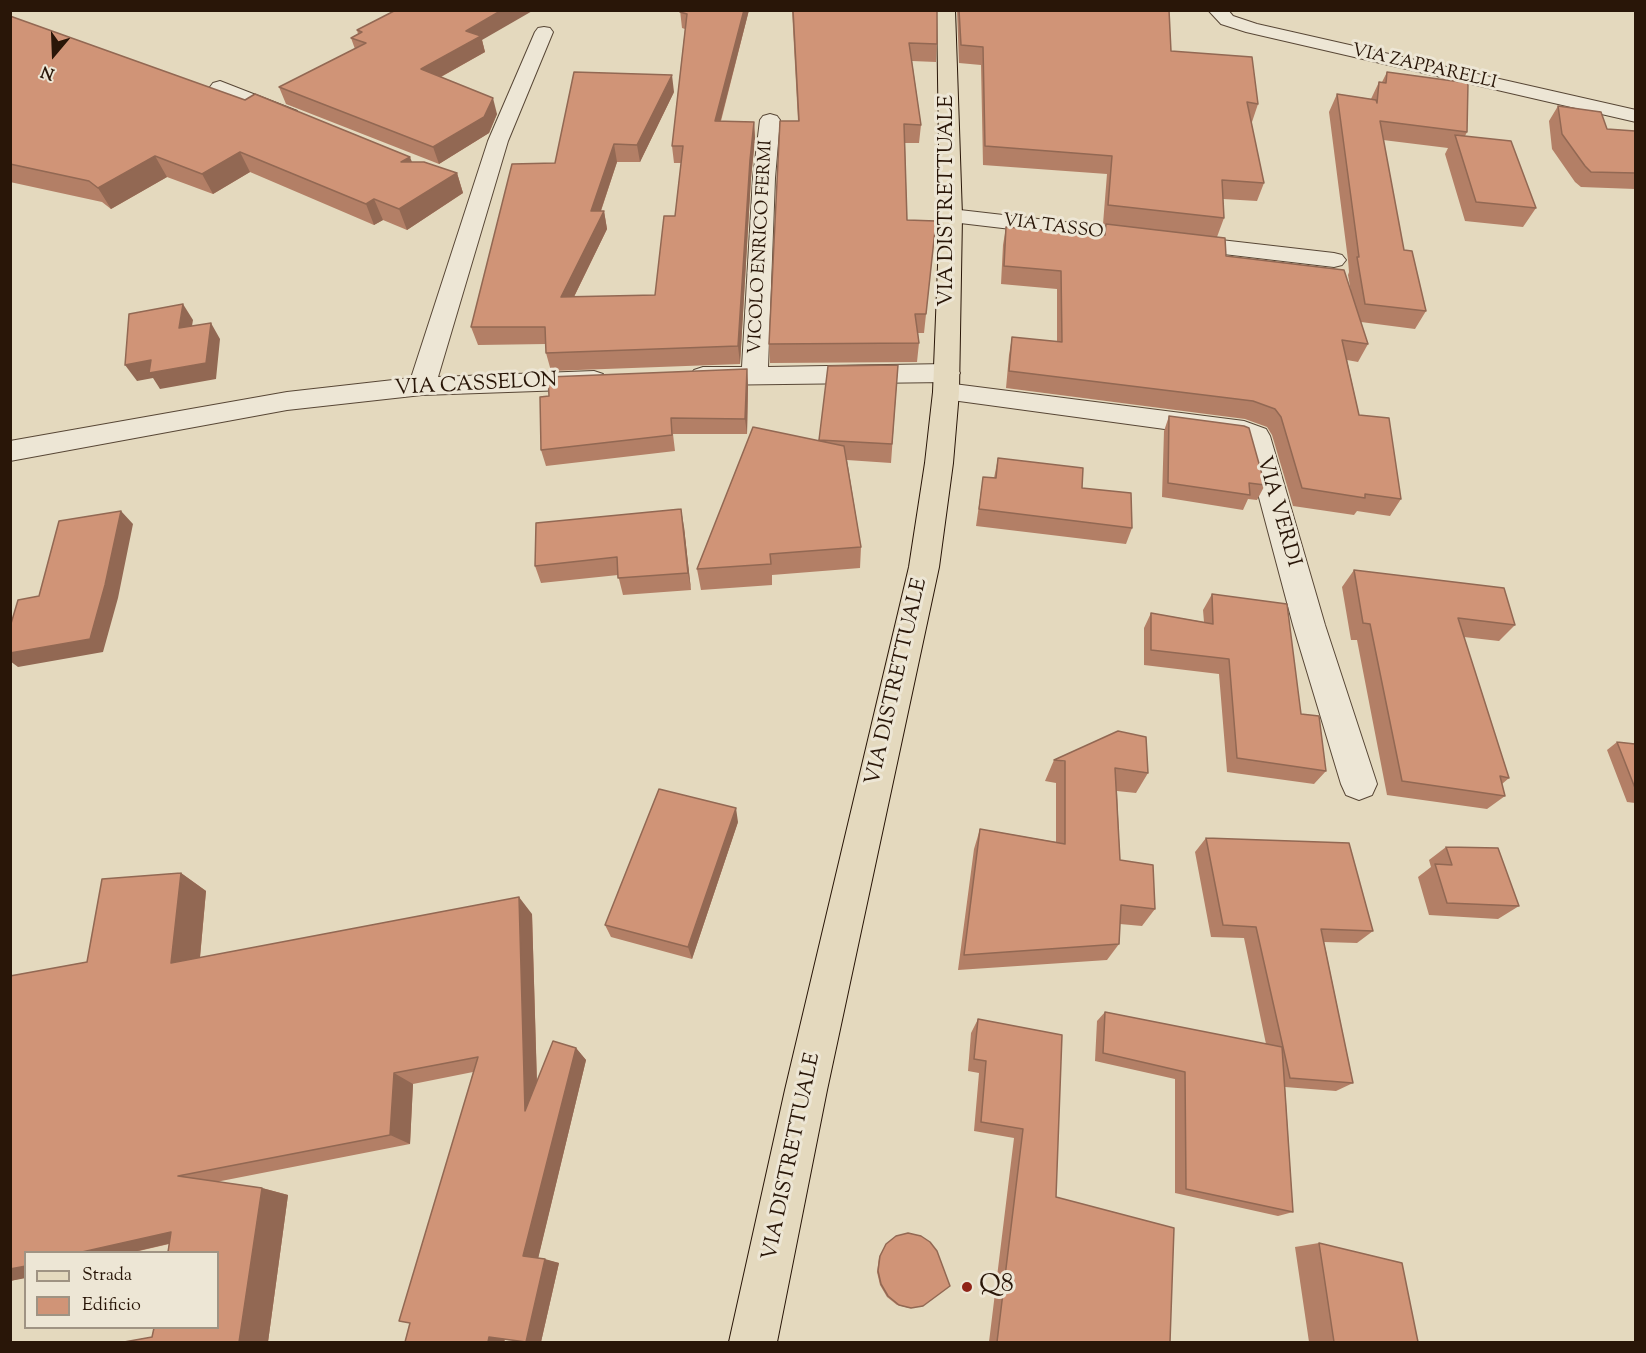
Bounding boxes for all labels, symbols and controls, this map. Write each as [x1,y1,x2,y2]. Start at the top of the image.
north arrow [24,24,84,84]
street label: VIA ZAPPARELLI [1349,41,1499,95]
text: N [38,59,58,84]
street label: VIA DISTRETTUALE [935,95,961,307]
street label: VICOLO ENRICO FERMI [746,139,778,355]
street label: VIA TASSO [1002,211,1104,245]
street label: VIA CASSELON [394,369,558,403]
street label: VIA VERDI [1249,454,1305,570]
street label: VIA DISTRETTUALE [862,576,934,788]
street label: VIA DISTRETTUALE [759,1051,827,1263]
legend [24,1251,219,1329]
text: Strada [82,1263,132,1289]
place label: Q8 [979,1271,1014,1303]
marker: Q8 [960,1280,974,1294]
text: Edificio [82,1293,141,1319]

